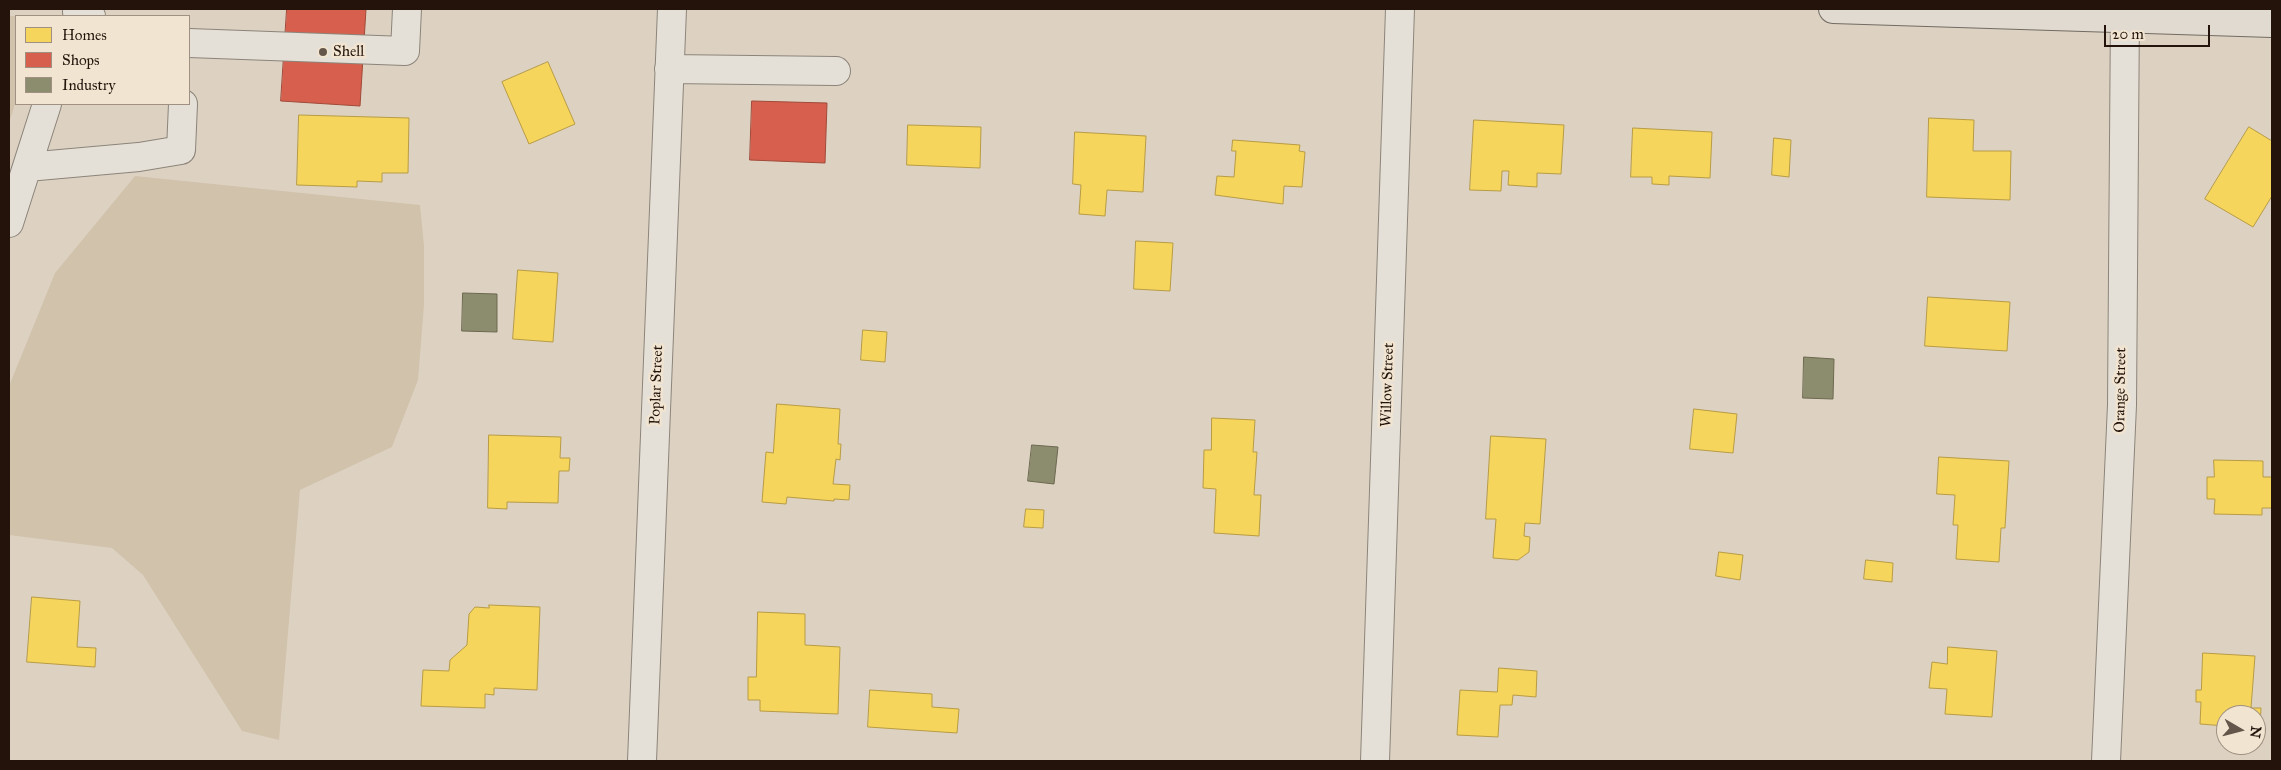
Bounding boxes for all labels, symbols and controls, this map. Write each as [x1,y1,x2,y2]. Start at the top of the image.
legend [15,15,190,105]
scale bar [2106,15,2212,47]
text: 20 m [2112,25,2144,43]
text: Homes [62,26,107,44]
place label: Shell [333,43,364,61]
marker: Shell [317,46,329,58]
text: Shops [62,51,100,69]
text: Industry [62,76,116,94]
street label: Willow Street [1378,343,1398,427]
street label: Poplar Street [647,345,667,425]
street label: Orange Street [2111,347,2131,433]
north arrow [2216,705,2266,755]
text: N [2246,725,2265,739]

